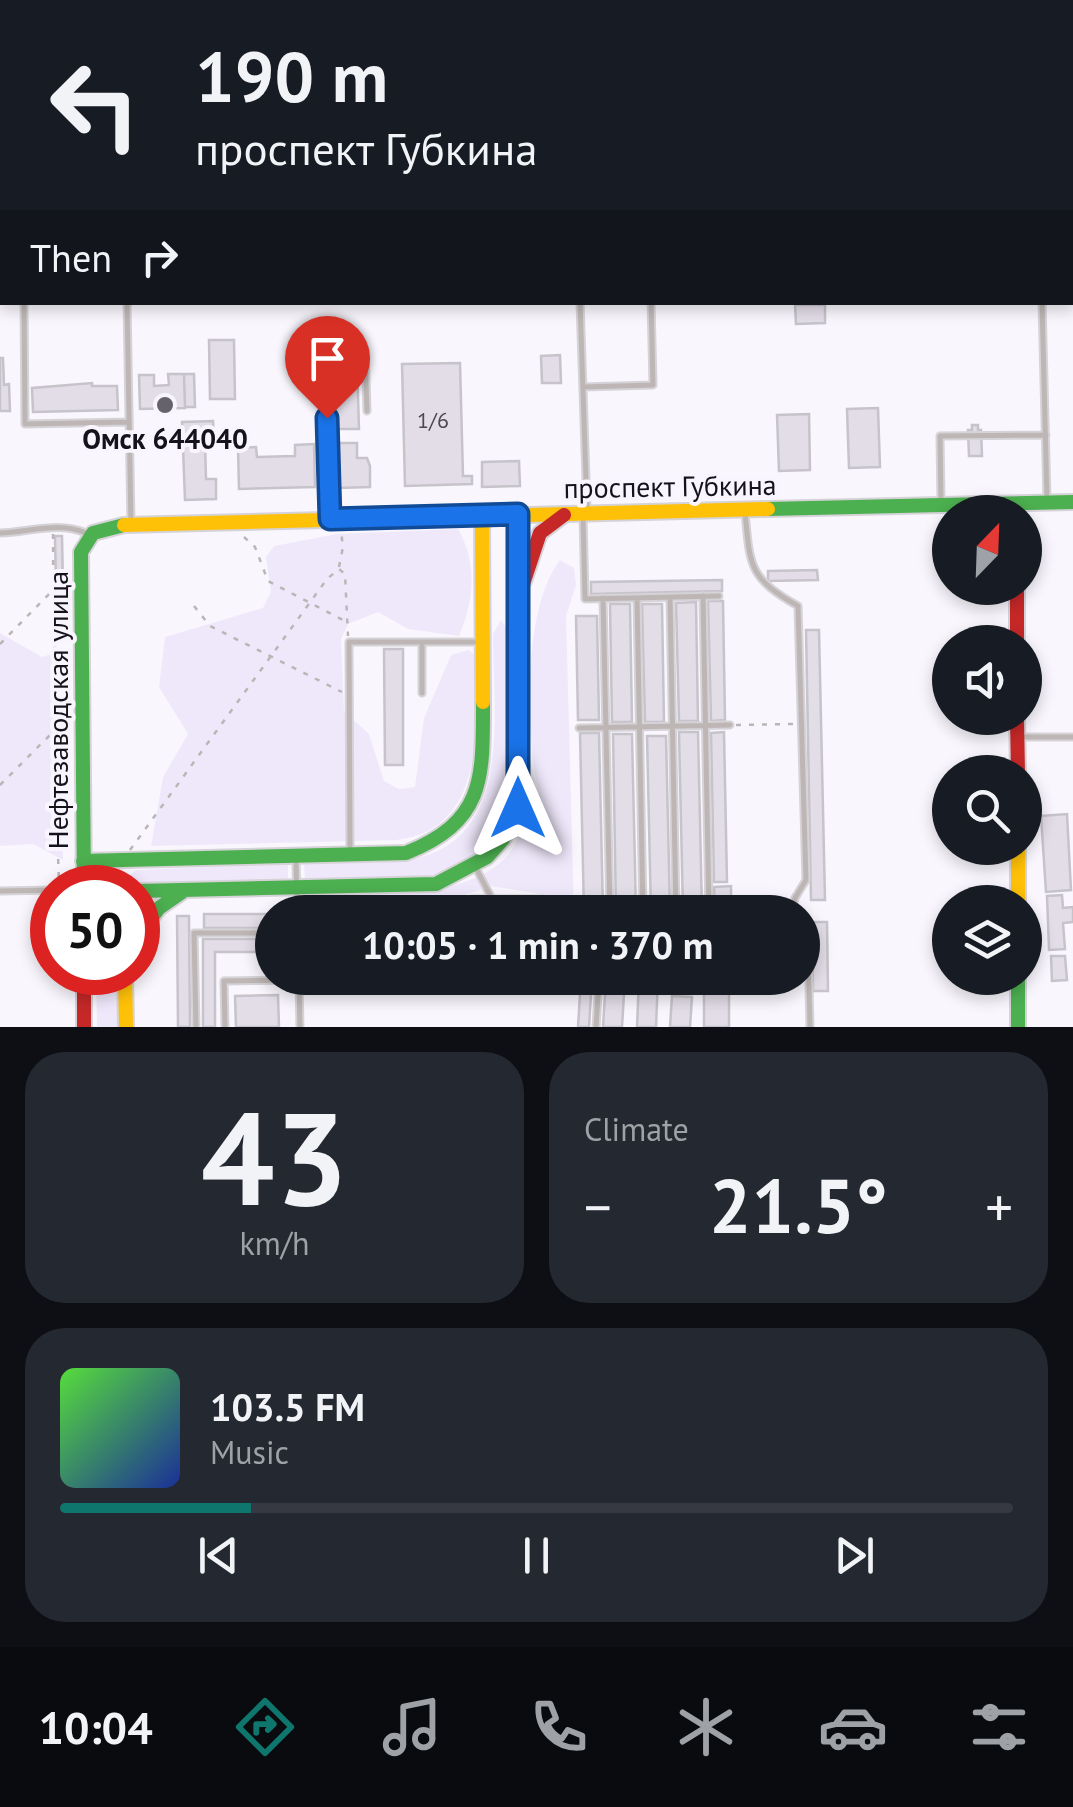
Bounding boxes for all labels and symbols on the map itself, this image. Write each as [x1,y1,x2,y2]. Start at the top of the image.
pin [285,316,370,419]
marker: Омск 644040 [154,394,176,416]
house number: 1/6 [417,406,449,434]
place label: Омск 644040 [82,420,248,457]
street label: проспект Губкина [563,466,777,506]
north arrow [932,495,1042,605]
street label: Нефтезаводская улица [39,571,76,849]
position arrow [466,756,570,860]
speed limit sign: 50 [30,865,160,995]

